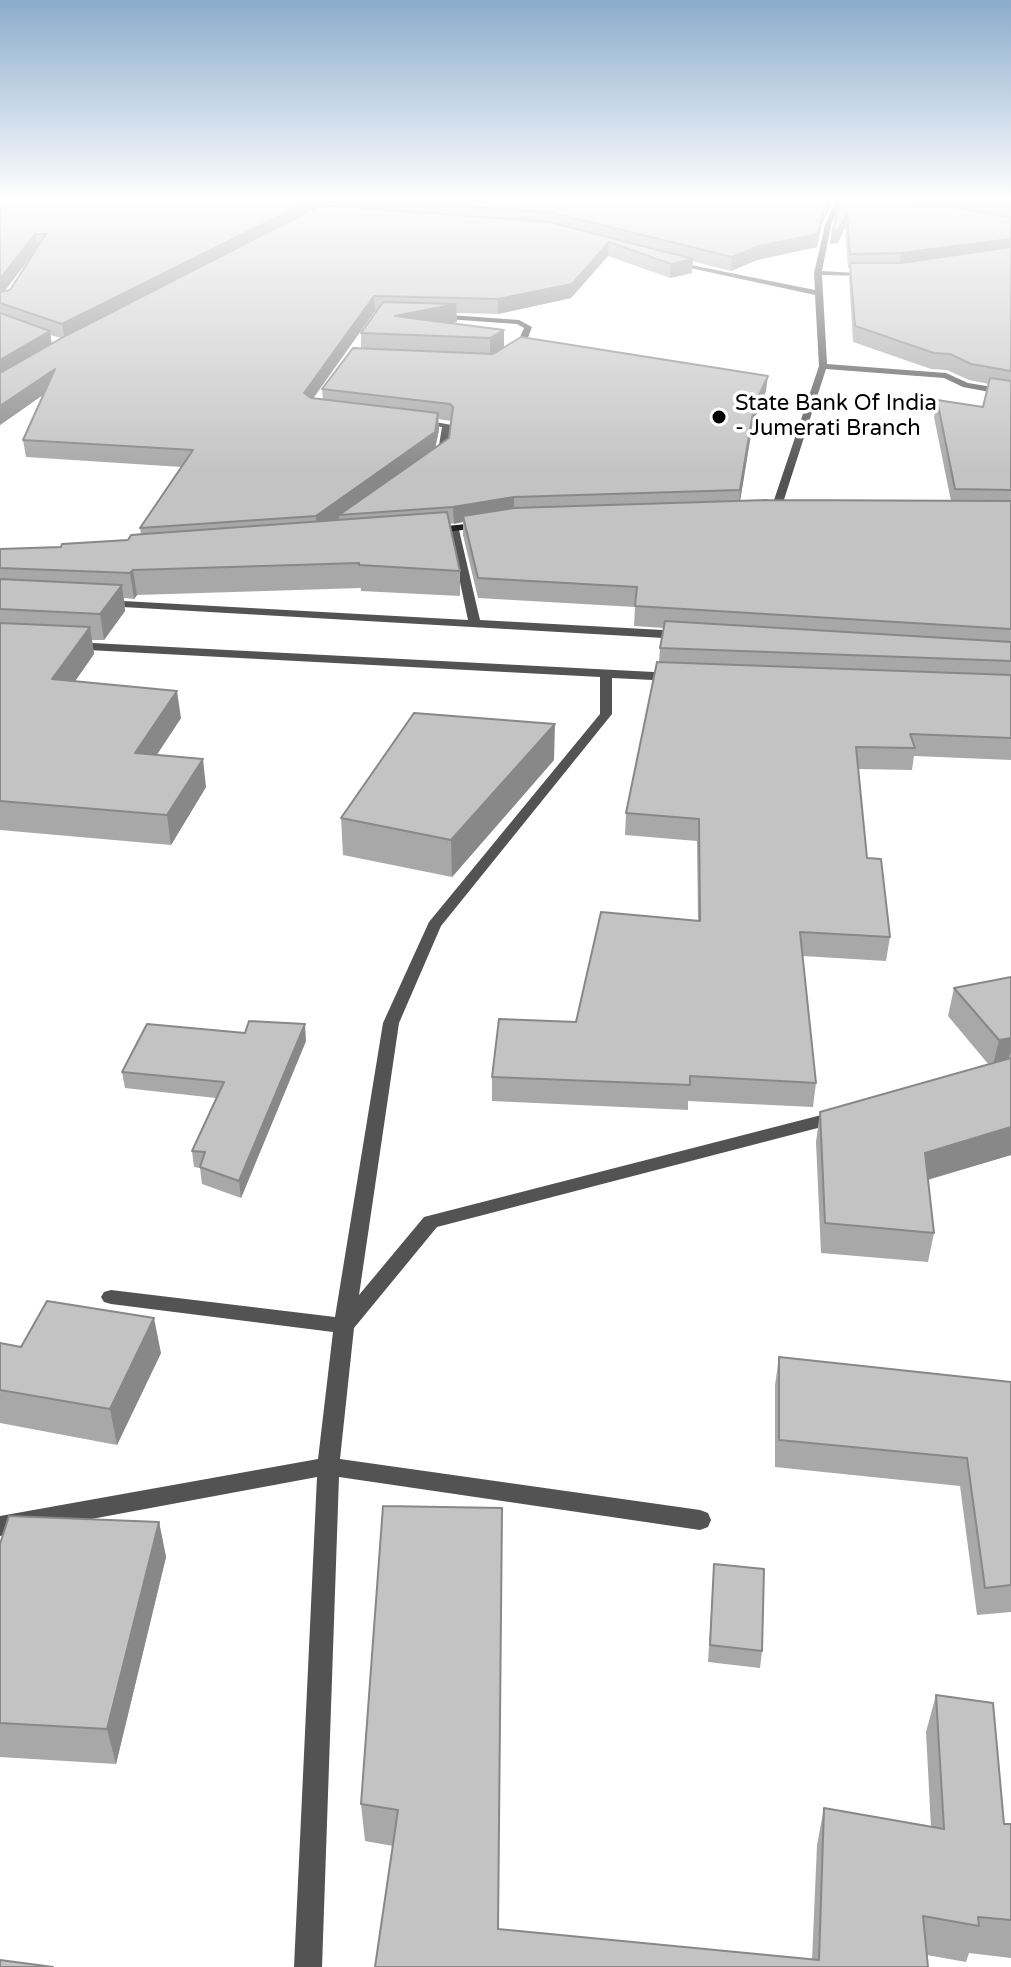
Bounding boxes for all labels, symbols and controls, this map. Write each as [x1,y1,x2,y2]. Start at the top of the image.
place label: State Bank Of India - Jumerati Branch [735,391,937,442]
marker: State Bank Of India - Jumerati Branch [710,408,728,426]

